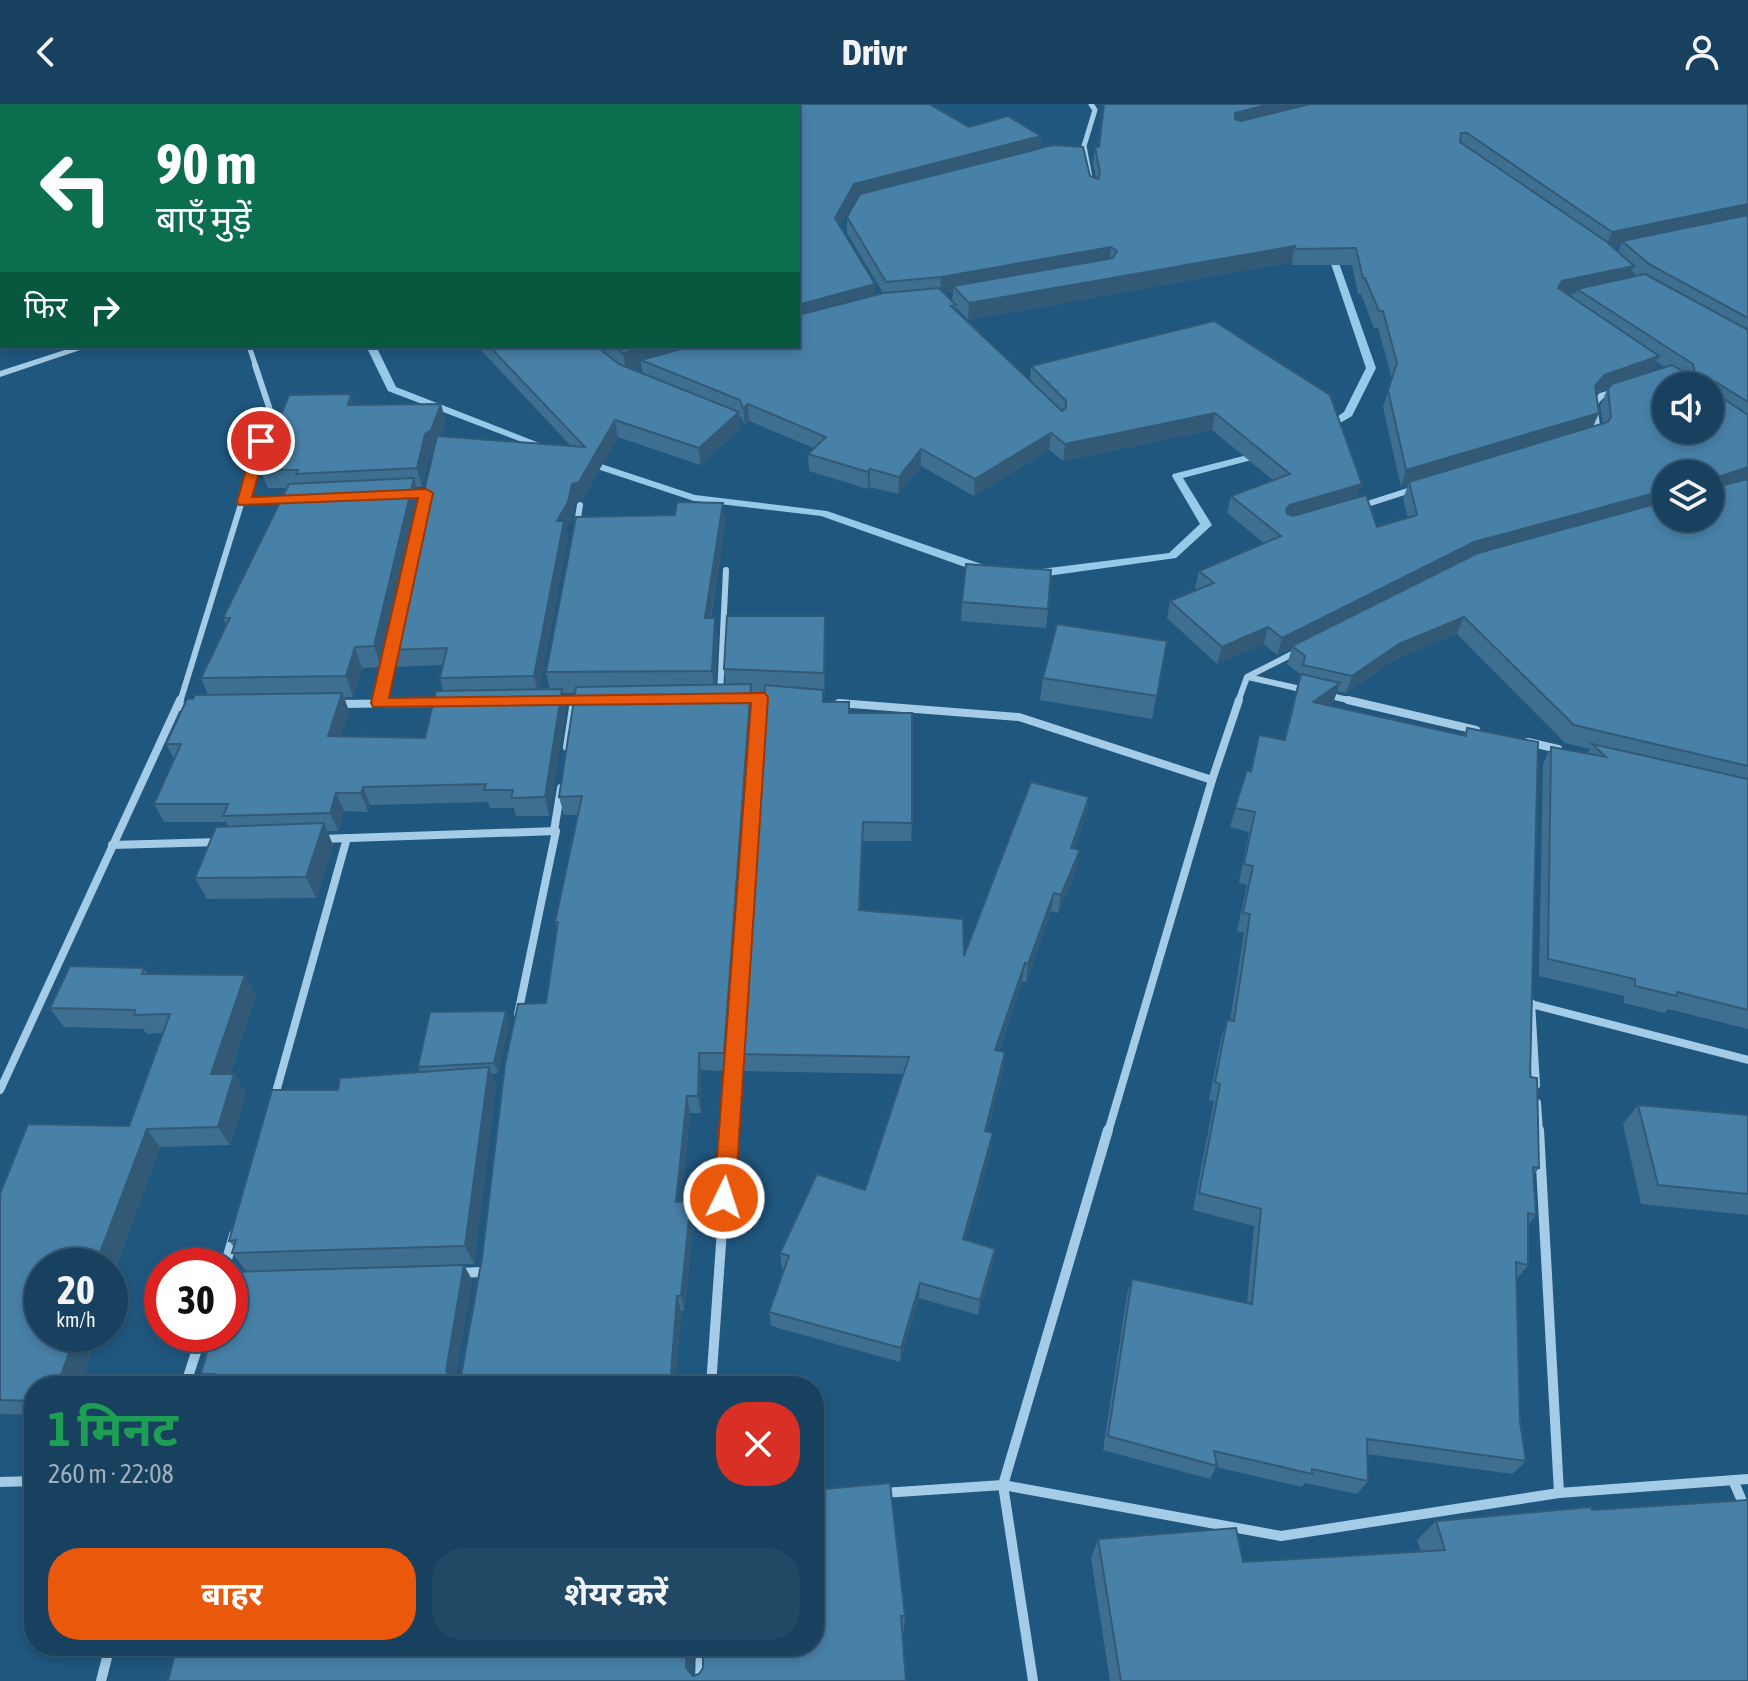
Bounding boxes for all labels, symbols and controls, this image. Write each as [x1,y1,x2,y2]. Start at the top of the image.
icon: back [24,30,68,74]
icon: person [1680,30,1724,74]
text: Drivr [842,31,906,73]
text: 90 m [156,132,257,196]
icon: left [24,136,128,240]
text: बाएँ मुड़ें [156,198,252,240]
icon: right [83,288,127,332]
text: फिर [24,290,67,324]
map controls [1652,372,1724,532]
button: sound [1652,372,1724,444]
pin [227,407,295,475]
icon: arrive [239,419,283,463]
button: layers [1652,460,1724,532]
position arrow [682,1156,766,1240]
speed limit sign: 30 [144,1248,248,1352]
text: 20 [57,1267,95,1312]
text: km/h [56,1308,96,1331]
text: 1 मिनट [48,1401,178,1456]
button: close [716,1402,800,1486]
text: 260 m · 22:08 [48,1459,174,1489]
button: बाहर [48,1548,416,1640]
button: शेयर करें [432,1548,800,1640]

